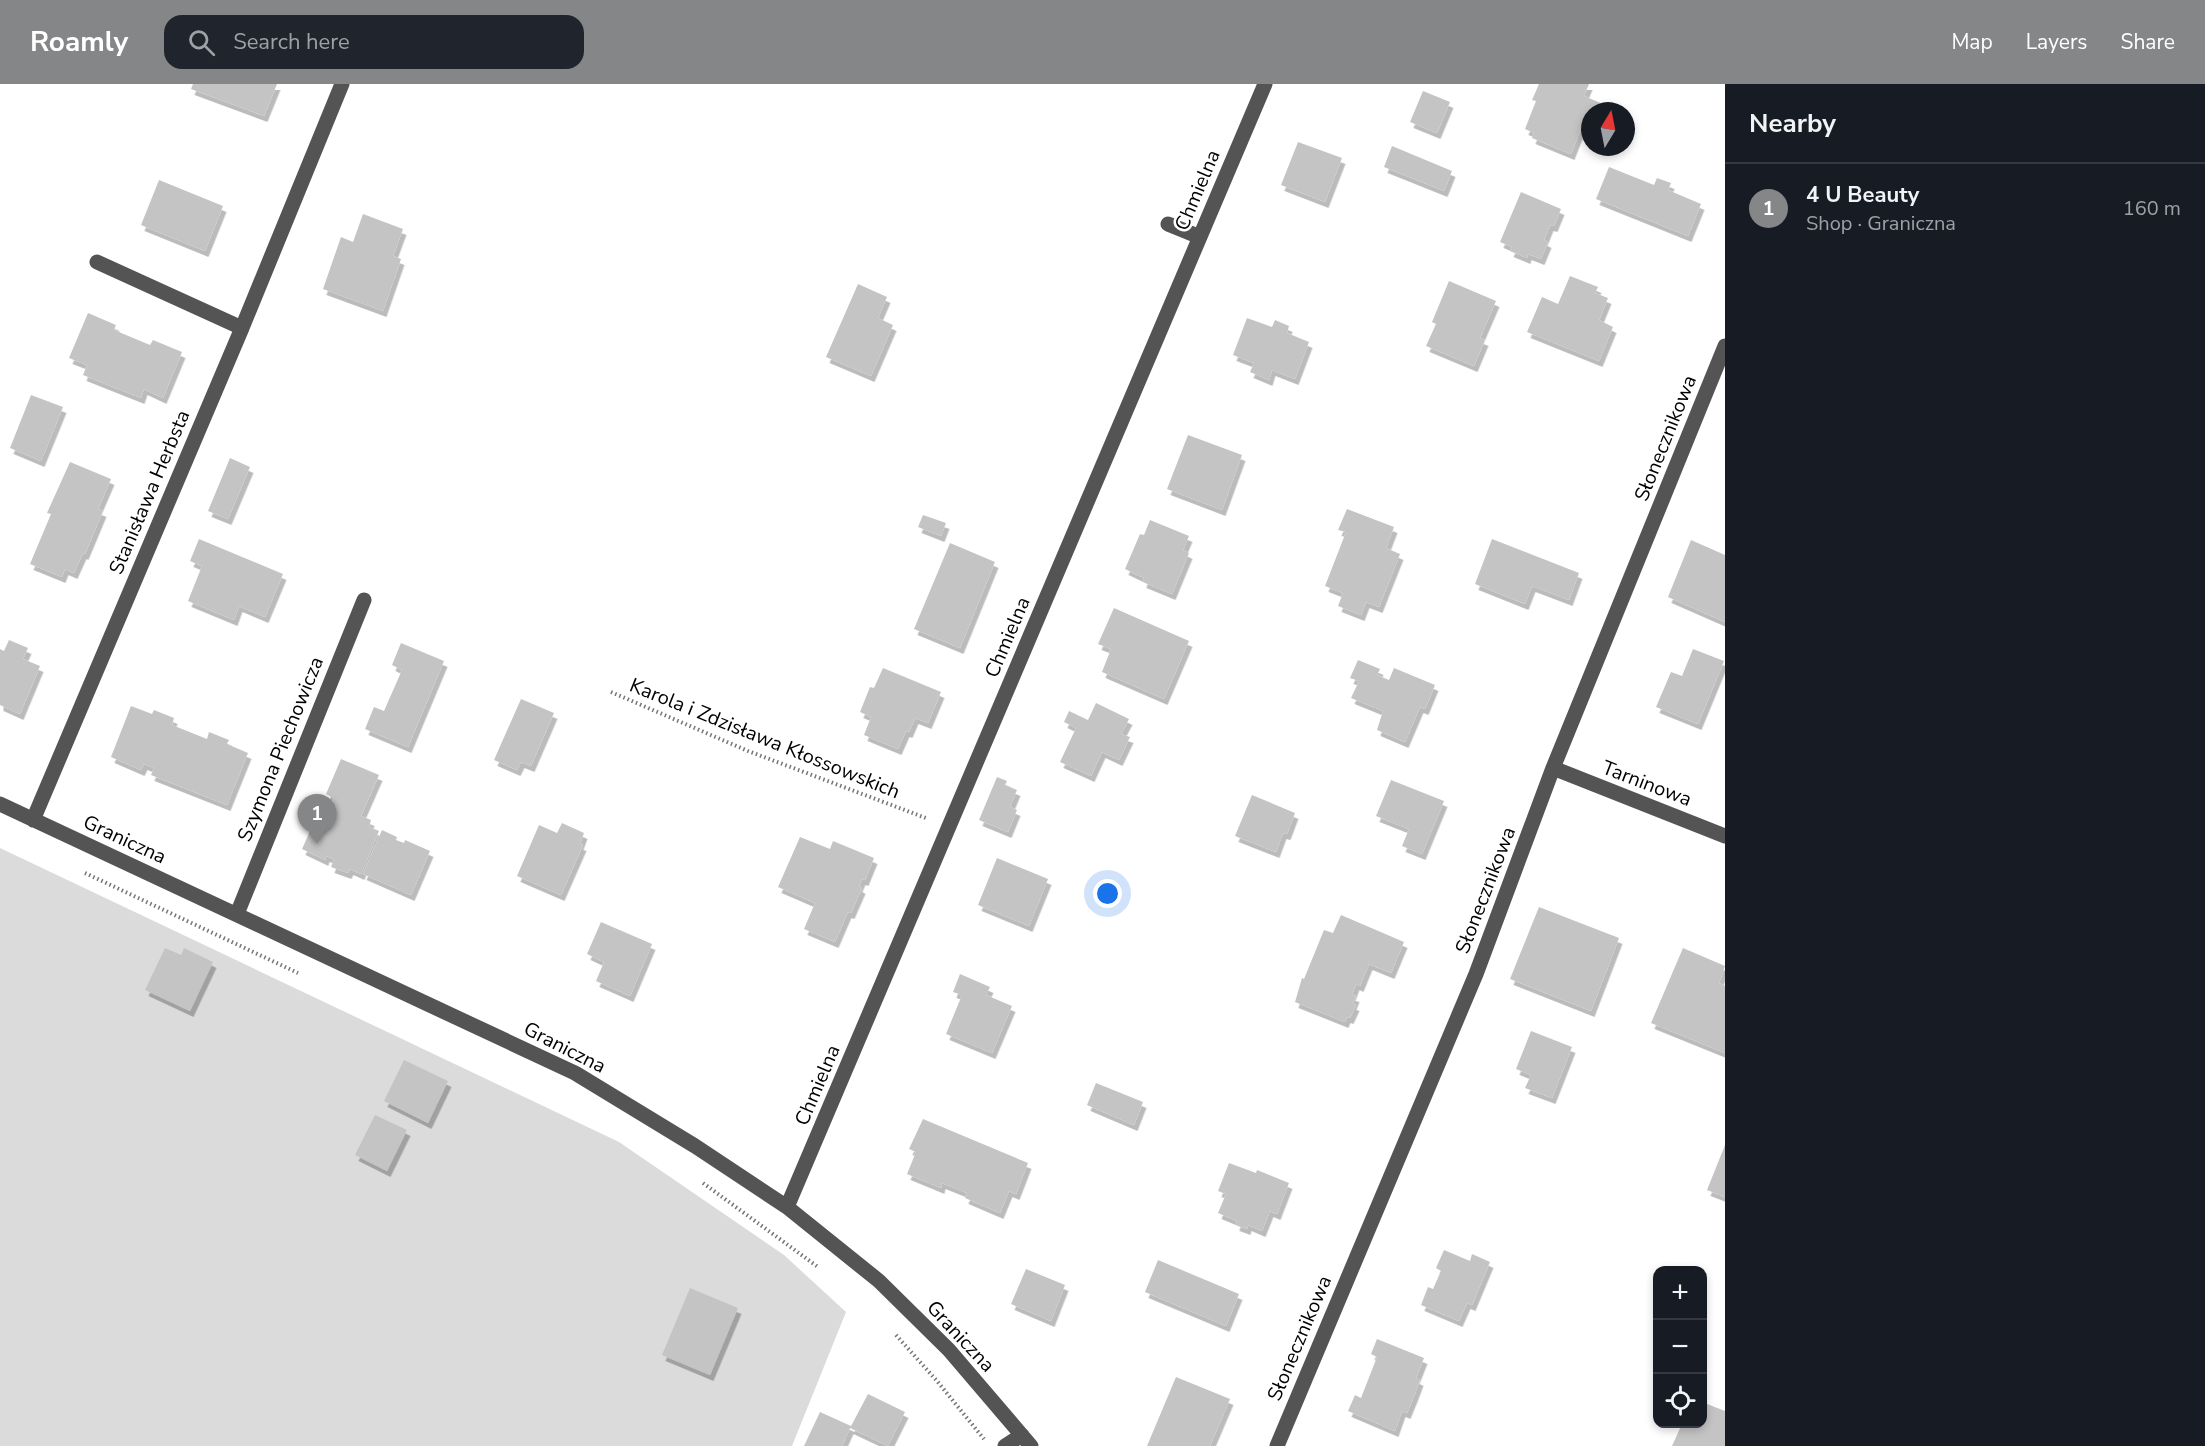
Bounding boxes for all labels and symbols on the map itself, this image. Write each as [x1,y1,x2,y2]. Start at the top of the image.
north arrow [1581,102,1635,156]
street label: Chmielna [1168,146,1227,235]
street label: Słonecznikowa [1628,371,1703,505]
street label: Stanisława Herbsta [103,406,196,579]
street label: Chmielna [978,593,1037,682]
street label: Szymona Piechowicza [231,653,330,846]
street label: Karola i Zdzisława Kłossowskich [626,672,904,805]
street label: Tarninowa [1598,754,1695,813]
pin: 1 [298,794,336,844]
street label: Graniczna [79,808,171,870]
street label: Słonecznikowa [1449,823,1522,957]
your location [1093,879,1122,908]
street label: Graniczna [519,1015,610,1080]
street label: Chmielna [788,1041,847,1130]
street label: Słonecznikowa [1261,1271,1338,1405]
street label: Graniczna [921,1295,1001,1378]

